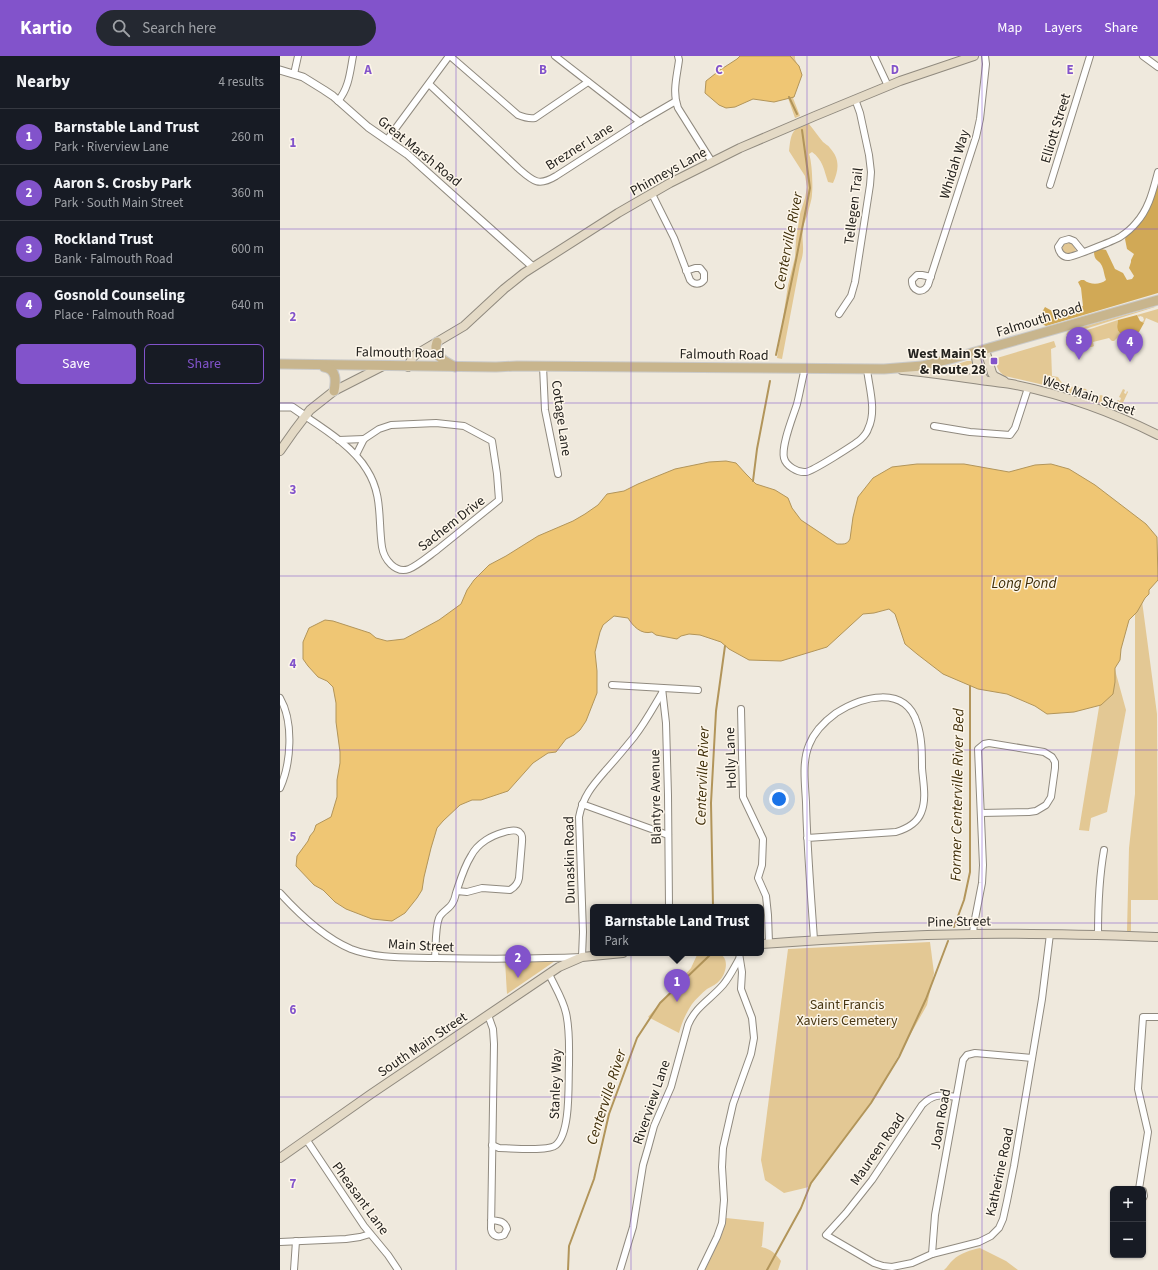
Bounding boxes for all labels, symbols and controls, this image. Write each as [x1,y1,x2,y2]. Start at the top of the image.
search box [96,10,376,46]
text: Kartio [20,15,72,42]
icon: search [110,17,132,39]
text: Search here [142,18,216,39]
text: Map [997,18,1022,38]
text: Layers [1044,18,1082,38]
text: Share [1104,18,1138,38]
text: A [363,61,372,79]
text: B [539,61,547,79]
text: C [715,61,723,79]
text: D [891,61,899,79]
text: E [1066,61,1074,79]
text: Nearby [16,70,70,94]
text: 4 results [219,73,264,91]
street label: Elliott Street [1036,91,1076,166]
street label: Great Marsh Road [373,112,466,192]
text: Barnstable Land Trust [54,117,199,138]
street label: Brezner Lane [542,118,617,176]
street label: Whidah Way [935,127,975,201]
text: 1 [26,128,32,146]
text: 260 m [231,128,264,146]
text: 1 [290,134,297,152]
text: Park · Riverview Lane [54,138,169,156]
street label: Phinneys Lane [626,143,711,201]
street label: Tellegen Trail [839,166,869,246]
text: Aaron S. Crosby Park [54,173,192,194]
text: 2 [26,184,32,202]
text: 360 m [231,184,264,202]
water label: Centerville River [769,190,808,292]
text: Park · South Main Street [54,194,183,212]
text: Rockland Trust [54,229,153,250]
text: 3 [26,240,32,258]
text: 600 m [231,240,264,258]
text: Bank · Falmouth Road [54,250,173,268]
text: Gosnold Counseling [54,285,185,306]
text: 4 [26,296,32,314]
text: 640 m [231,296,264,314]
street label: Falmouth Road [994,297,1085,343]
text: Place · Falmouth Road [54,306,174,324]
text: 2 [290,308,297,326]
pin: 3 [1066,327,1092,360]
pin: 4 [1117,329,1143,362]
street label: Falmouth Road [355,342,445,364]
button: Save [16,344,136,384]
button: Share [144,344,264,384]
street label: Falmouth Road [679,344,769,366]
place label: West Main St & Route 28 [908,344,987,380]
marker: West Main St & Route 28 [989,356,999,366]
street label: West Main Street [1039,371,1138,421]
street label: Cottage Lane [546,379,576,457]
text: 3 [290,481,297,499]
street label: Sachem Drive [414,491,489,556]
water label: Long Pond [992,573,1057,594]
text: 4 [290,655,297,673]
water label: Former Centerville River Bed [945,707,970,882]
water label: Centerville River [690,725,715,826]
street label: Holly Lane [720,727,742,789]
street label: Blantyre Avenue [645,749,667,845]
your location [769,789,789,809]
street label: Dunaskin Road [559,816,581,904]
text: 5 [290,828,297,846]
popup [590,904,764,956]
text: Barnstable Land Trust [604,911,750,932]
street label: Pine Street [927,911,991,933]
text: Park [604,932,629,950]
street label: Main Street [387,934,455,958]
pin: 2 [505,945,531,978]
pin: 1 [664,969,690,1002]
park label: Saint Francis Xaviers Cemetery [796,995,898,1031]
text: 6 [290,1001,297,1019]
street label: South Main Street [374,1007,471,1082]
water label: Centerville River [581,1046,632,1148]
street label: Stanley Way [545,1048,567,1120]
street label: Riverview Lane [628,1057,676,1147]
street label: Joan Road [926,1087,956,1151]
street label: Maureen Road [846,1109,910,1190]
street label: Katherine Road [981,1126,1019,1218]
street label: Pheasant Lane [327,1158,394,1239]
text: 7 [290,1175,297,1193]
map controls [1110,1186,1146,1258]
button: + [1110,1186,1146,1222]
button: − [1110,1222,1146,1258]

